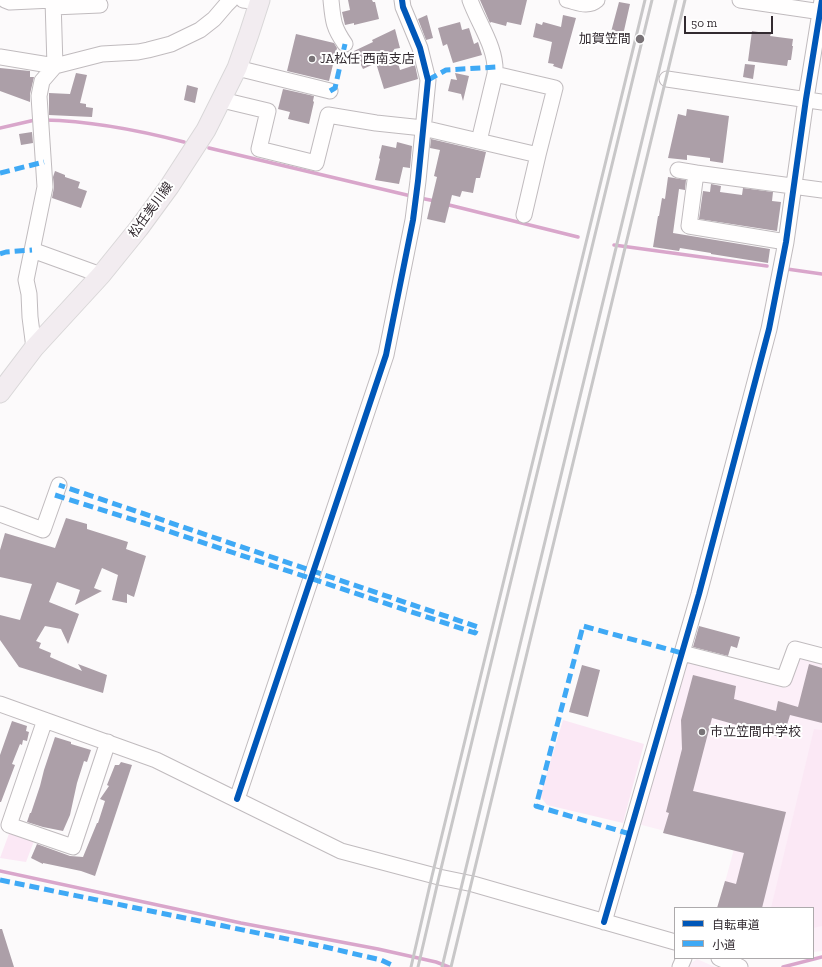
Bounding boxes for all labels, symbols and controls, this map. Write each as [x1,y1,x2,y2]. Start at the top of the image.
scale bar [686,8,775,34]
text: 50 m [691,16,717,30]
place label: 加賀笠間 [579,31,631,47]
marker: 加賀笠間 [634,33,646,45]
place label: JA松任 西南支店 [320,51,415,67]
marker: JA松任 西南支店 [307,54,317,64]
street label: 松任美川線 [126,179,176,241]
place label: 市立笠間中学校 [710,724,801,740]
marker: 市立笠間中学校 [697,727,707,737]
legend [674,907,814,959]
text: 自転車道 [712,918,760,932]
text: 小道 [712,938,736,952]

